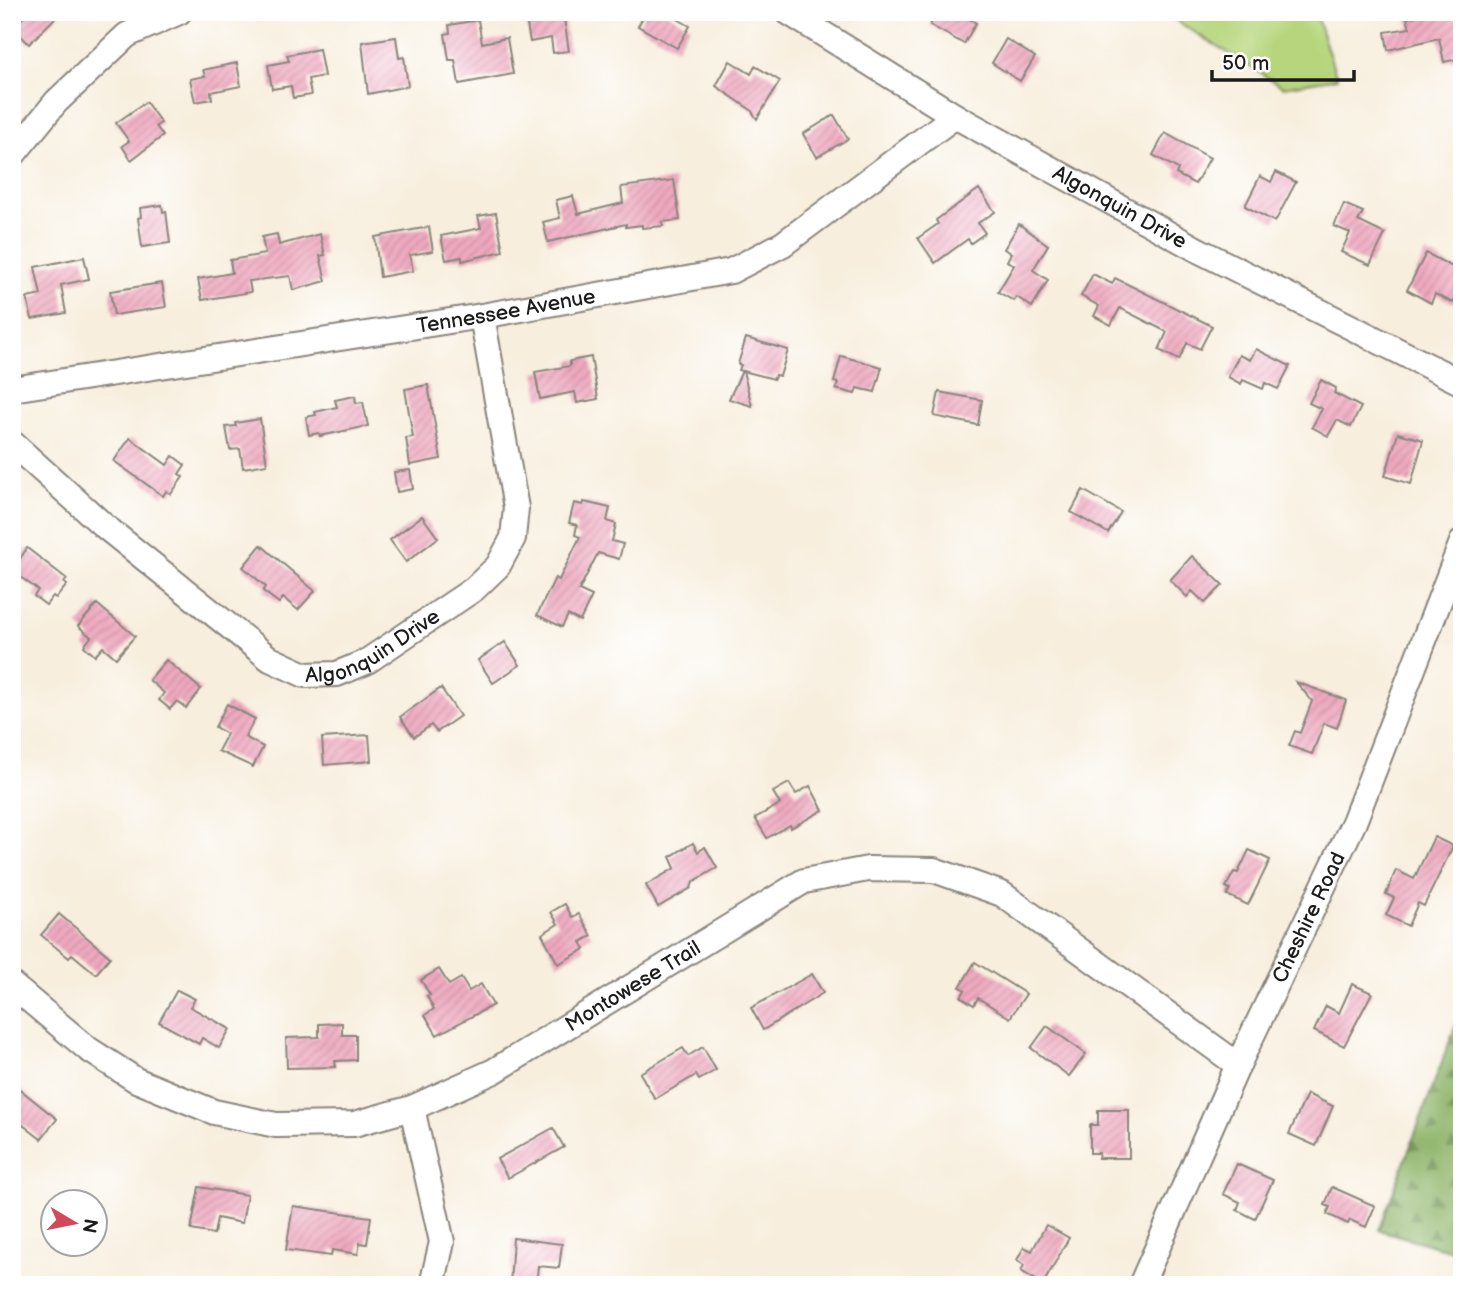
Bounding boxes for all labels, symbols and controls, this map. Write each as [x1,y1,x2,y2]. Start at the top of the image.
scale bar [1212,38,1353,82]
text: 50 m [1222,51,1269,76]
street label: Algonquin Drive [1048,160,1191,254]
street label: Tennessee Avenue [415,284,597,339]
street label: Algonquin Drive [305,604,445,688]
street label: Cheshire Road [1267,848,1351,987]
street label: Montowese Trail [561,935,705,1037]
north arrow [38,1188,108,1258]
text: N [77,1217,102,1235]

